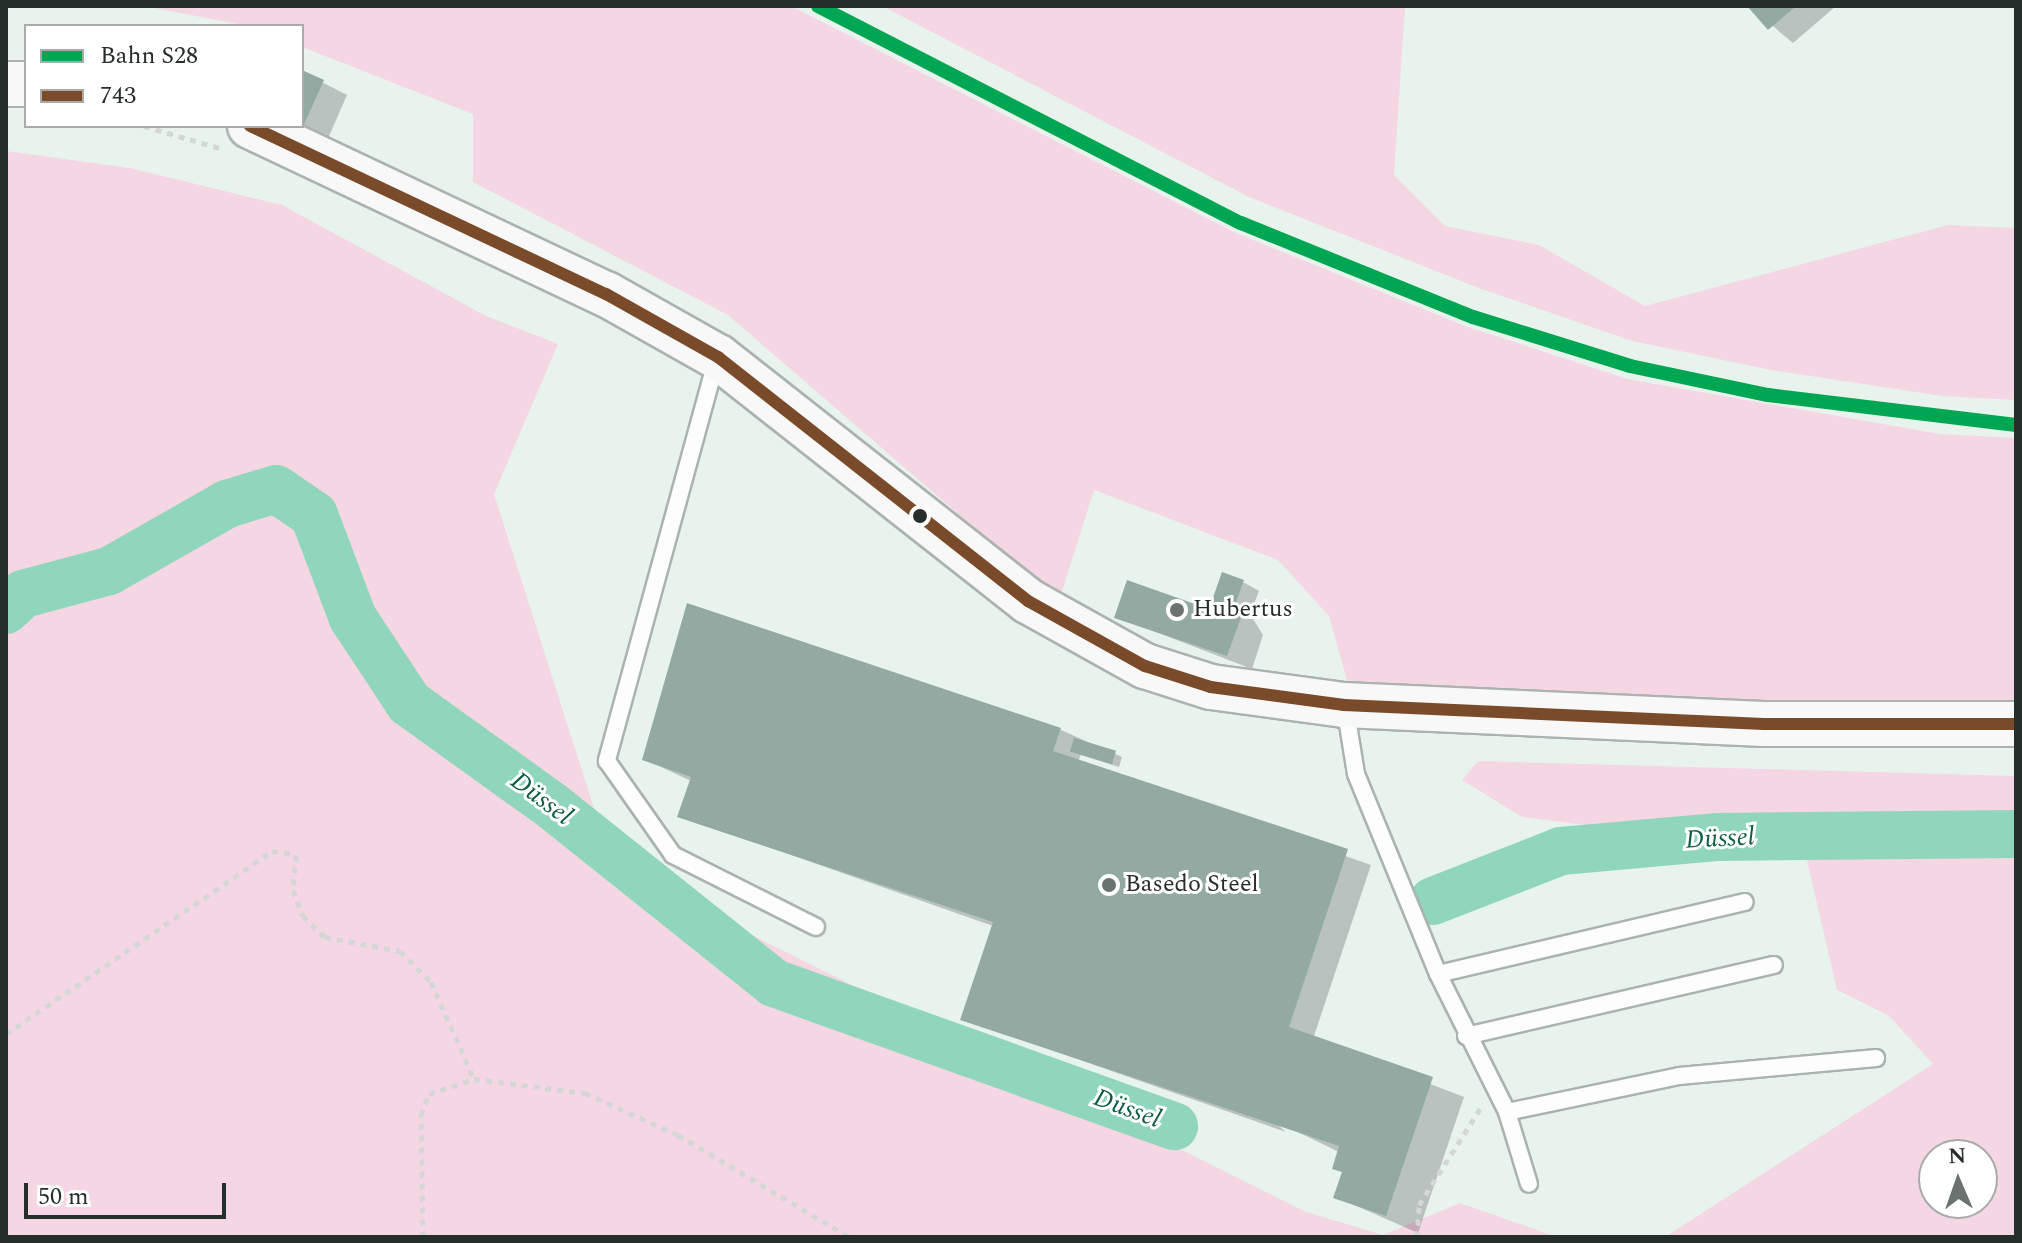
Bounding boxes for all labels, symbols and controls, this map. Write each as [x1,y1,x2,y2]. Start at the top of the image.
legend [24,24,304,128]
text: Bahn S28 [100,38,198,74]
text: 743 [100,78,136,114]
unlabelled marker [912,508,928,524]
place label: Hubertus [1193,596,1293,624]
marker: Hubertus [1168,601,1186,619]
water label: Düssel [504,766,578,832]
water label: Düssel [1685,822,1755,856]
place label: Basedo Steel [1125,871,1259,899]
marker: Basedo Steel [1100,876,1118,894]
water label: Düssel [1089,1083,1165,1135]
north arrow [1918,1139,1998,1219]
text: N [1948,1140,1967,1173]
scale bar [28,1167,230,1217]
text: 50 m [38,1179,89,1215]

